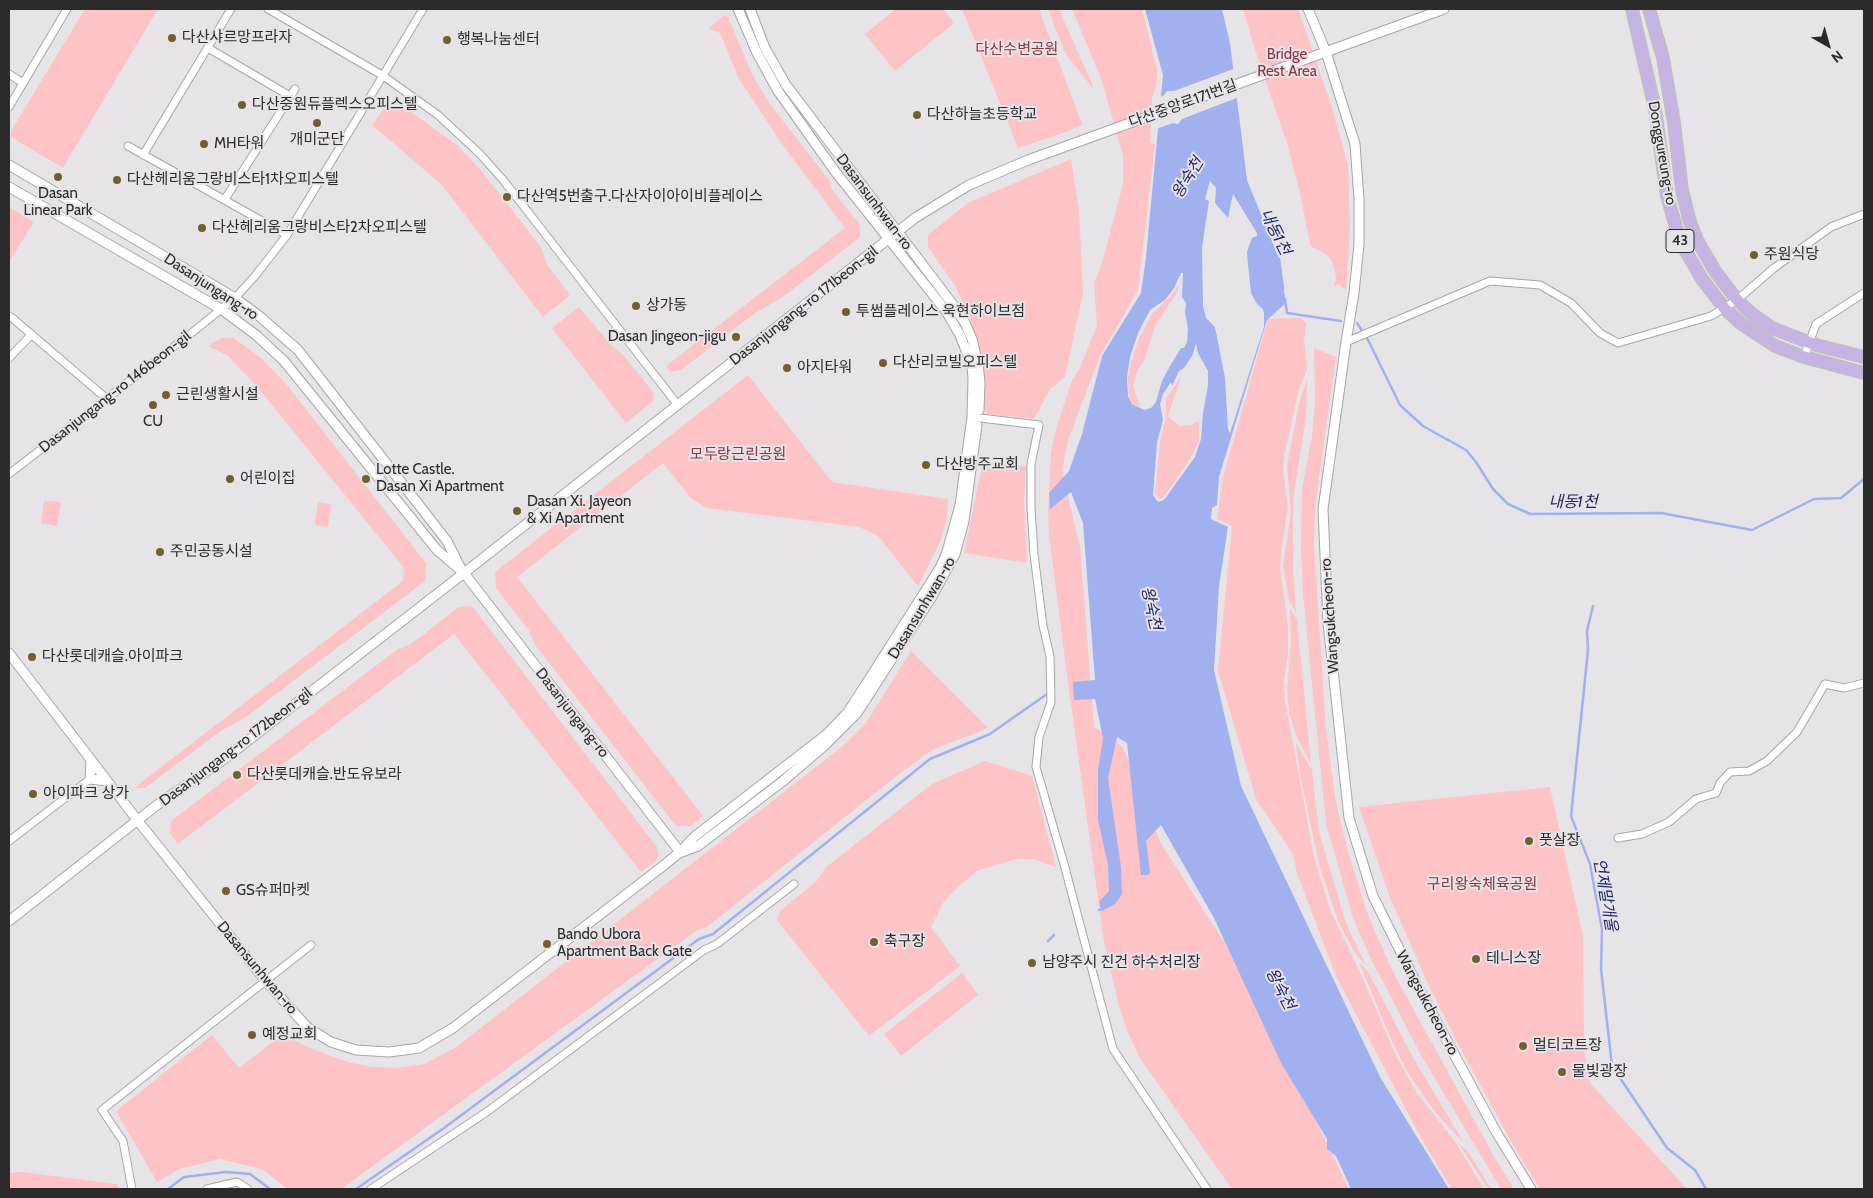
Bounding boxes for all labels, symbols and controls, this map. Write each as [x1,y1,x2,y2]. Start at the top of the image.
north arrow [1803,20,1853,70]
place label: 다산샤르망프라자 [182,29,292,47]
place label: 행복나눔센터 [457,31,540,49]
marker: 다산샤르망프라자 [166,32,178,44]
marker: 행복나눔센터 [441,34,453,46]
park label: 다산수변공원 [976,41,1058,59]
park label: Bridge Rest Area [1257,46,1317,81]
text: N [1828,47,1847,67]
street label: 다산중앙로171번길 [1126,76,1240,132]
place label: 다산중원듀플렉스오피스텔 [252,96,418,114]
marker: 다산중원듀플렉스오피스텔 [236,99,248,111]
street label: Donggureung-ro [1644,100,1680,206]
place label: 다산하늘초등학교 [927,106,1037,124]
marker: 다산하늘초등학교 [911,109,923,121]
marker: 개미군단 [311,117,323,129]
place label: 개미군단 [289,131,345,149]
place label: MH타워 [214,135,264,153]
marker: MH타워 [198,138,210,150]
street label: Dasansunhwan-ro [832,150,916,254]
water label: 왕숙천 [1168,154,1208,202]
marker: Dasan Linear Park [52,171,64,183]
place label: 다산헤리움그랑비스타1차오피스텔 [127,171,339,189]
marker: 다산헤리움그랑비스타1차오피스텔 [111,174,123,186]
place label: Dasan Linear Park [23,185,93,220]
place label: 다산역5번출구.다산자이아이비플레이스 [517,188,763,206]
marker: 다산역5번출구.다산자이아이비플레이스 [501,191,513,203]
water label: 내동1천 [1255,206,1295,258]
place label: 다산헤리움그랑비스타2차오피스텔 [212,219,427,237]
marker: 다산헤리움그랑비스타2차오피스텔 [196,222,208,234]
road number: 43 [1666,230,1694,252]
street label: Dasanjungang-ro 171beon-gil [726,243,882,369]
place label: 주원식당 [1764,246,1819,264]
marker: 주원식당 [1748,249,1760,261]
street label: Dasanjungang-ro [160,250,262,324]
place label: 상가동 [646,297,687,315]
marker: 상가동 [630,300,642,312]
place label: 투썸플레이스 욱현하이브점 [856,303,1025,321]
marker: 투썸플레이스 욱현하이브점 [840,306,852,318]
street label: Dasanjungang-ro 146beon-gil [35,327,195,457]
place label: Dasan Jingeon-jigu [608,328,726,346]
marker: Dasan Jingeon-jigu [730,331,742,343]
place label: 다산리코빌오피스텔 [893,354,1017,372]
marker: 다산리코빌오피스텔 [877,357,889,369]
place label: 아지타워 [797,359,852,377]
marker: 아지타워 [781,362,793,374]
place label: 근린생활시설 [176,386,259,404]
marker: 근린생활시설 [160,389,172,401]
marker: CU [147,399,159,411]
place label: CU [143,413,163,431]
park label: 모두랑근린공원 [690,446,786,464]
place label: 다산방주교회 [936,456,1019,474]
marker: 다산방주교회 [920,459,932,471]
place label: Lotte Castle. Dasan Xi Apartment [376,461,504,496]
place label: 어린이집 [240,470,295,488]
marker: 어린이집 [224,473,236,485]
marker: Lotte Castle. Dasan Xi Apartment [360,473,372,485]
water label: 내동1천 [1548,492,1598,512]
place label: Dasan Xi. Jayeon & Xi Apartment [527,493,631,528]
marker: Dasan Xi. Jayeon & Xi Apartment [511,505,523,517]
place label: 주민공동시설 [170,543,253,561]
marker: 주민공동시설 [154,546,166,558]
street label: Dasansunhwan-ro [884,554,960,662]
street label: Wangsukcheon-ro [1317,558,1343,674]
water label: 왕숙천 [1137,584,1165,632]
place label: 다산롯데캐슬.아이파크 [42,648,183,666]
marker: 다산롯데캐슬.아이파크 [26,651,38,663]
street label: Dasanjungang-ro [531,665,613,761]
street label: Dasanjungang-ro 172beon-gil [156,684,316,810]
place label: 다산롯데캐슬.반도유보라 [247,766,402,784]
marker: 다산롯데캐슬.반도유보라 [231,769,243,781]
place label: 아이파크 상가 [43,785,129,803]
marker: 아이파크 상가 [27,788,39,800]
place label: 풋살장 [1539,832,1580,850]
marker: 풋살장 [1523,835,1535,847]
water label: 언제말개울 [1589,857,1621,933]
park label: 구리왕숙체육공원 [1427,876,1537,894]
place label: GS슈퍼마켓 [236,882,310,900]
marker: GS슈퍼마켓 [220,885,232,897]
street label: Dasansunhwan-ro [213,918,301,1018]
place label: Bando Ubora Apartment Back Gate [557,926,692,961]
place label: 축구장 [884,933,925,951]
marker: 축구장 [868,936,880,948]
marker: Bando Ubora Apartment Back Gate [541,938,553,950]
street label: Wangsukcheon-ro [1392,948,1462,1058]
place label: 테니스장 [1486,950,1541,968]
marker: 테니스장 [1470,953,1482,965]
place label: 남양주시 진건 하수처리장 [1042,954,1201,972]
marker: 남양주시 진건 하수처리장 [1026,957,1038,969]
water label: 왕숙천 [1261,965,1299,1013]
place label: 예정교회 [262,1026,317,1044]
marker: 예정교회 [246,1029,258,1041]
place label: 멀티코트장 [1533,1037,1602,1055]
marker: 멀티코트장 [1517,1040,1529,1052]
place label: 물빛광장 [1572,1063,1627,1081]
marker: 물빛광장 [1556,1066,1568,1078]

